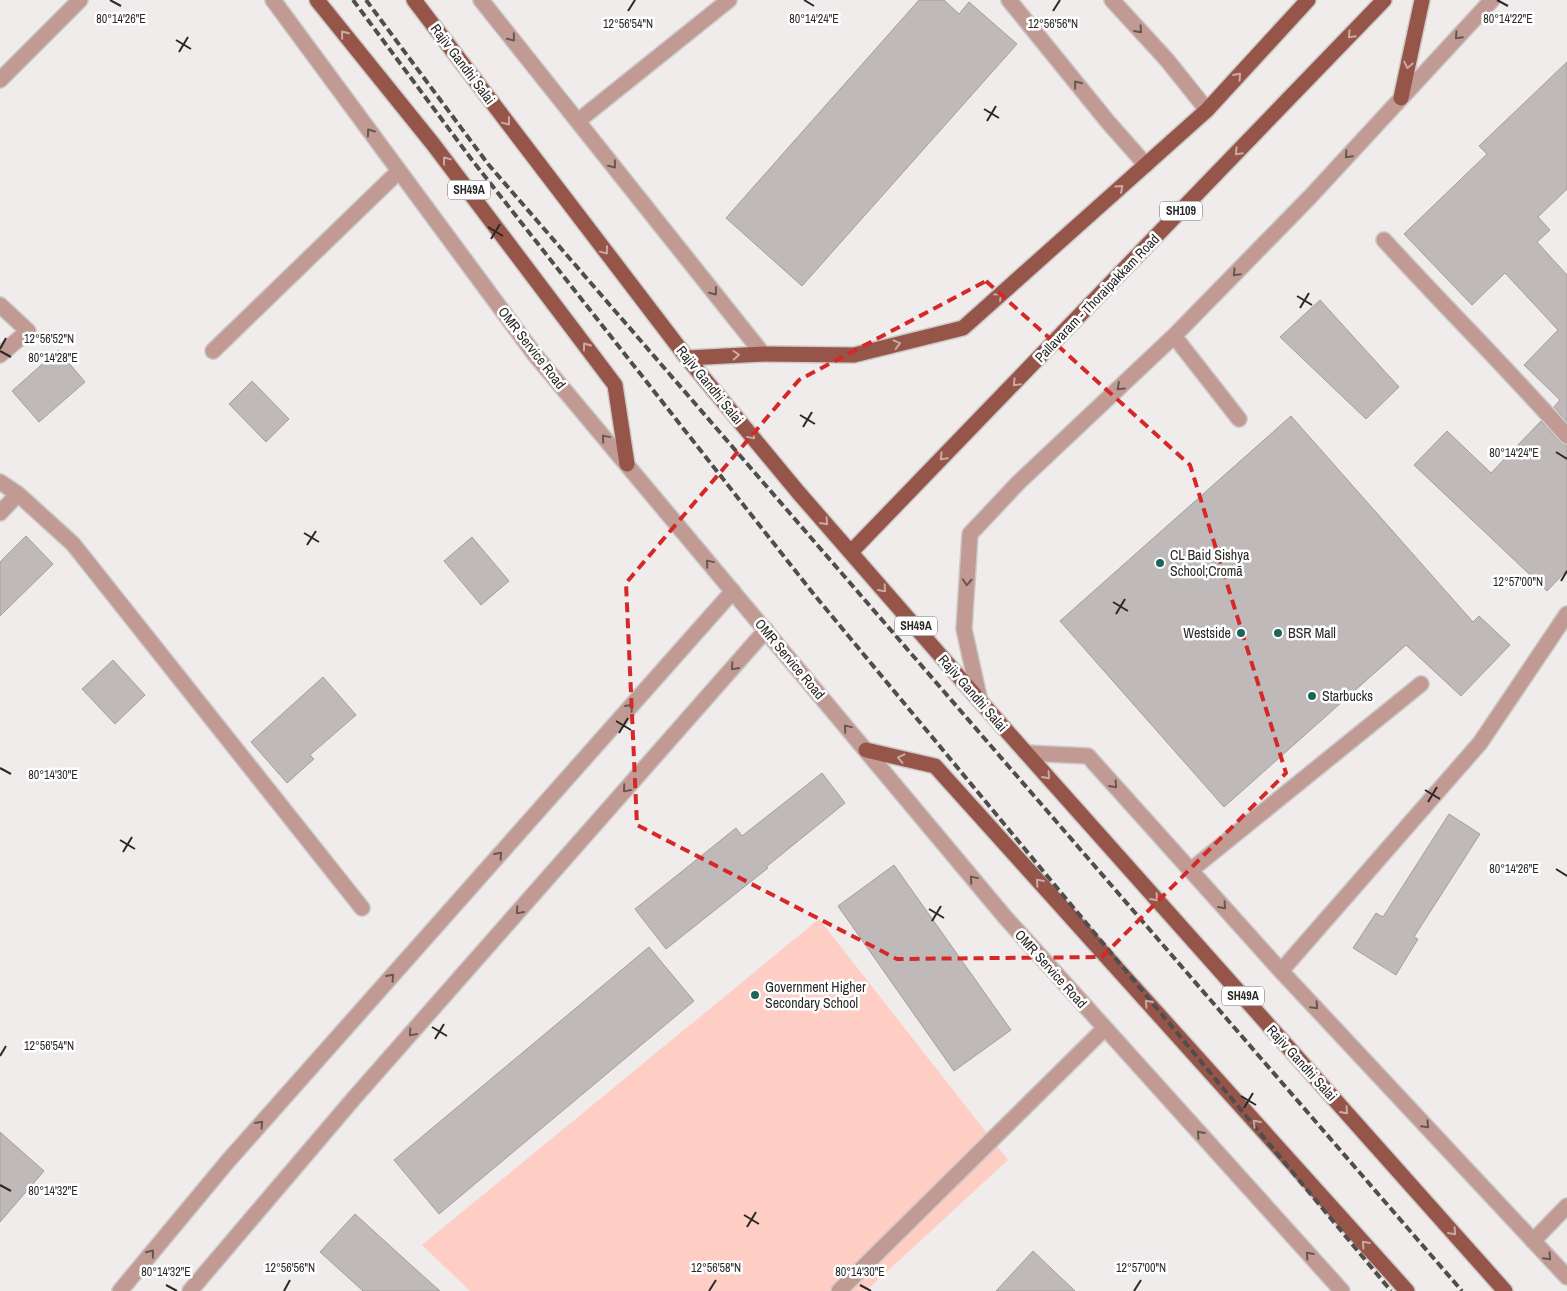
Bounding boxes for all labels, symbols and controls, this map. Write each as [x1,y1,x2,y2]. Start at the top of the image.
text: 80°14'26"E [96,11,146,27]
text: 80°14'24"E [789,11,839,27]
text: 80°14'22"E [1483,11,1533,27]
text: 12°56'54"N [603,16,653,32]
text: 12°56'56"N [1028,16,1078,32]
street label: Rajiv Gandhi Salai [427,20,499,108]
one-way arrow [1134,25,1143,34]
one-way arrow [1348,29,1357,38]
one-way arrow [1455,30,1464,39]
one-way arrow [342,31,350,40]
one-way arrow [506,32,514,41]
one-way arrow [1403,60,1414,69]
one-way arrow [1232,73,1241,82]
one-way arrow [1074,81,1082,90]
one-way arrow [501,116,510,126]
one-way arrow [367,128,376,138]
one-way arrow [1235,146,1244,155]
one-way arrow [1345,150,1354,159]
one-way arrow [443,156,452,166]
one-way arrow [608,159,616,168]
road number: SH49A [448,180,490,200]
one-way arrow [1115,184,1124,193]
road number: SH109 [1160,202,1202,220]
street label: Pallavaram - Thoraipakkam Road [1031,230,1163,366]
one-way arrow [600,245,608,254]
one-way arrow [1233,267,1242,276]
one-way arrow [709,286,717,295]
one-way arrow [994,293,1003,302]
street label: OMR Service Road [494,303,570,393]
text: 12°56'52"N [24,331,74,347]
one-way arrow [892,339,900,349]
one-way arrow [583,342,592,352]
street label: Rajiv Gandhi Salai [673,342,747,428]
text: 80°14'28"E [28,350,78,366]
one-way arrow [732,350,740,361]
one-way arrow [1013,377,1022,386]
one-way arrow [1117,381,1126,390]
one-way arrow [746,430,754,439]
one-way arrow [602,435,611,444]
text: 80°14'24"E [1489,445,1539,461]
one-way arrow [940,452,949,461]
one-way arrow [819,516,828,525]
place label: CL Baid Sishya School;Cromā [1170,546,1250,580]
marker: CL Baid Sishya School;Cromā [1154,557,1166,569]
one-way arrow [706,559,715,568]
text: 12°57'00"N [1493,574,1543,590]
one-way arrow [962,579,973,587]
one-way arrow [878,583,887,592]
street label: OMR Service Road [751,615,829,703]
road number: SH49A [895,616,937,636]
place label: Westside [1183,624,1231,642]
place label: BSR Mall [1288,624,1336,642]
marker: Westside [1235,627,1247,639]
marker: BSR Mall [1272,627,1284,639]
street label: Rajiv Gandhi Salai [935,651,1011,735]
one-way arrow [731,661,740,670]
place label: Starbucks [1322,687,1373,705]
marker: Starbucks [1306,690,1318,702]
one-way arrow [624,704,633,713]
one-way arrow [844,724,853,733]
one-way arrow [896,753,905,764]
text: 80°14'30"E [28,767,78,783]
one-way arrow [1041,771,1050,780]
one-way arrow [1108,780,1117,789]
one-way arrow [623,783,632,792]
one-way arrow [493,851,502,860]
text: 80°14'26"E [1489,861,1539,877]
one-way arrow [970,876,979,885]
one-way arrow [1036,878,1045,887]
one-way arrow [1150,892,1159,901]
one-way arrow [1217,900,1226,909]
one-way arrow [516,905,525,914]
street label: OMR Service Road [1011,926,1091,1012]
one-way arrow [385,973,394,982]
place label: Government Higher Secondary School [765,978,866,1012]
road number: SH49A [1222,986,1264,1006]
marker: Government Higher Secondary School [749,989,761,1001]
one-way arrow [1145,999,1154,1008]
one-way arrow [1309,1001,1318,1010]
street label: Rajiv Gandhi Salai [1263,1021,1341,1105]
one-way arrow [408,1027,417,1036]
text: 12°56'54"N [24,1038,74,1054]
one-way arrow [1339,1105,1348,1114]
one-way arrow [1253,1120,1262,1129]
one-way arrow [1420,1120,1429,1129]
one-way arrow [254,1121,263,1130]
one-way arrow [1197,1131,1206,1140]
text: 80°14'32"E [28,1183,78,1199]
one-way arrow [1447,1226,1456,1235]
one-way arrow [1362,1241,1371,1250]
one-way arrow [146,1250,155,1259]
one-way arrow [1306,1251,1315,1260]
one-way arrow [1542,1251,1551,1260]
text: 12°56'56"N [265,1260,315,1276]
text: 12°56'58"N [691,1260,741,1276]
text: 12°57'00"N [1116,1260,1166,1276]
text: 80°14'32"E [141,1264,191,1280]
text: 80°14'30"E [835,1264,885,1280]

